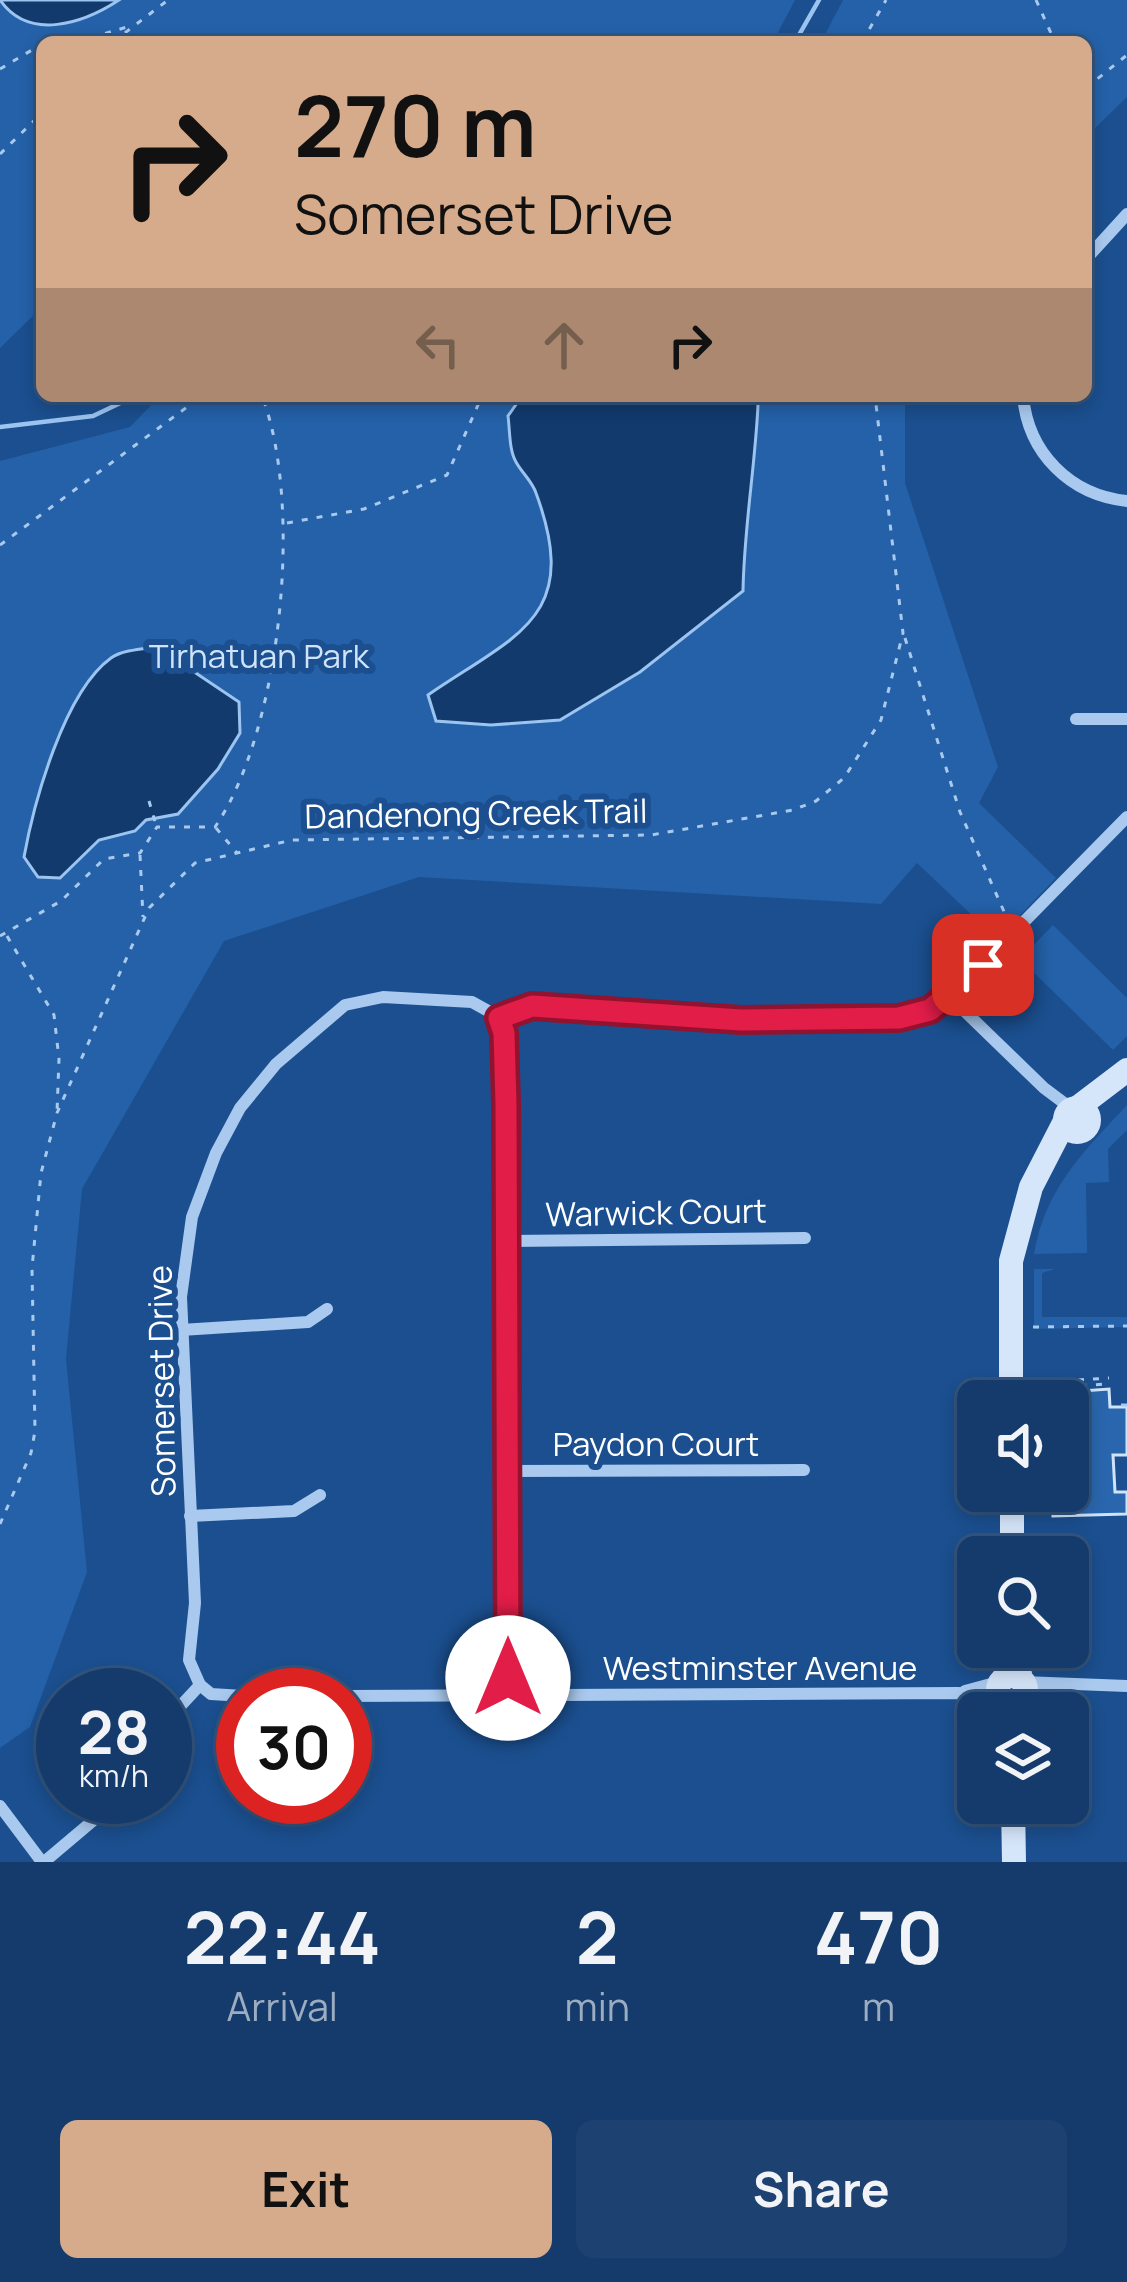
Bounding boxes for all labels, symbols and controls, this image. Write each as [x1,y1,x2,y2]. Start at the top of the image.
text: 270 m [294,67,536,182]
icon: right [96,84,252,240]
text: Somerset Drive [294,176,673,250]
icon: left [405,312,471,378]
icon: ahead [531,312,597,378]
icon: right [657,312,723,378]
park label: Tirhatuan Park [149,633,371,678]
street label: Dandenong Creek Trail [304,788,648,838]
pin [932,914,1034,1016]
icon: arrive [950,932,1016,998]
street label: Warwick Court [545,1188,767,1236]
street label: Somerset Drive [136,1265,186,1497]
map controls [957,1380,1089,1824]
button: sound [957,1380,1089,1512]
street label: Paydon Court [553,1421,759,1466]
button: search [957,1536,1089,1668]
position arrow [445,1615,571,1741]
street label: Westminster Avenue [603,1645,917,1690]
speed limit sign: 30 [216,1668,372,1824]
text: 28 [78,1690,150,1772]
button: layers [957,1692,1089,1824]
text: km/h [79,1755,149,1796]
text: 22:44 [184,1887,381,1986]
text: 2 [576,1887,619,1986]
text: 470 [814,1887,943,1986]
text: Arrival [227,1979,338,2033]
text: min [565,1979,630,2033]
text: m [862,1979,895,2033]
button: Exit [60,2120,552,2258]
button: Share [576,2120,1067,2258]

